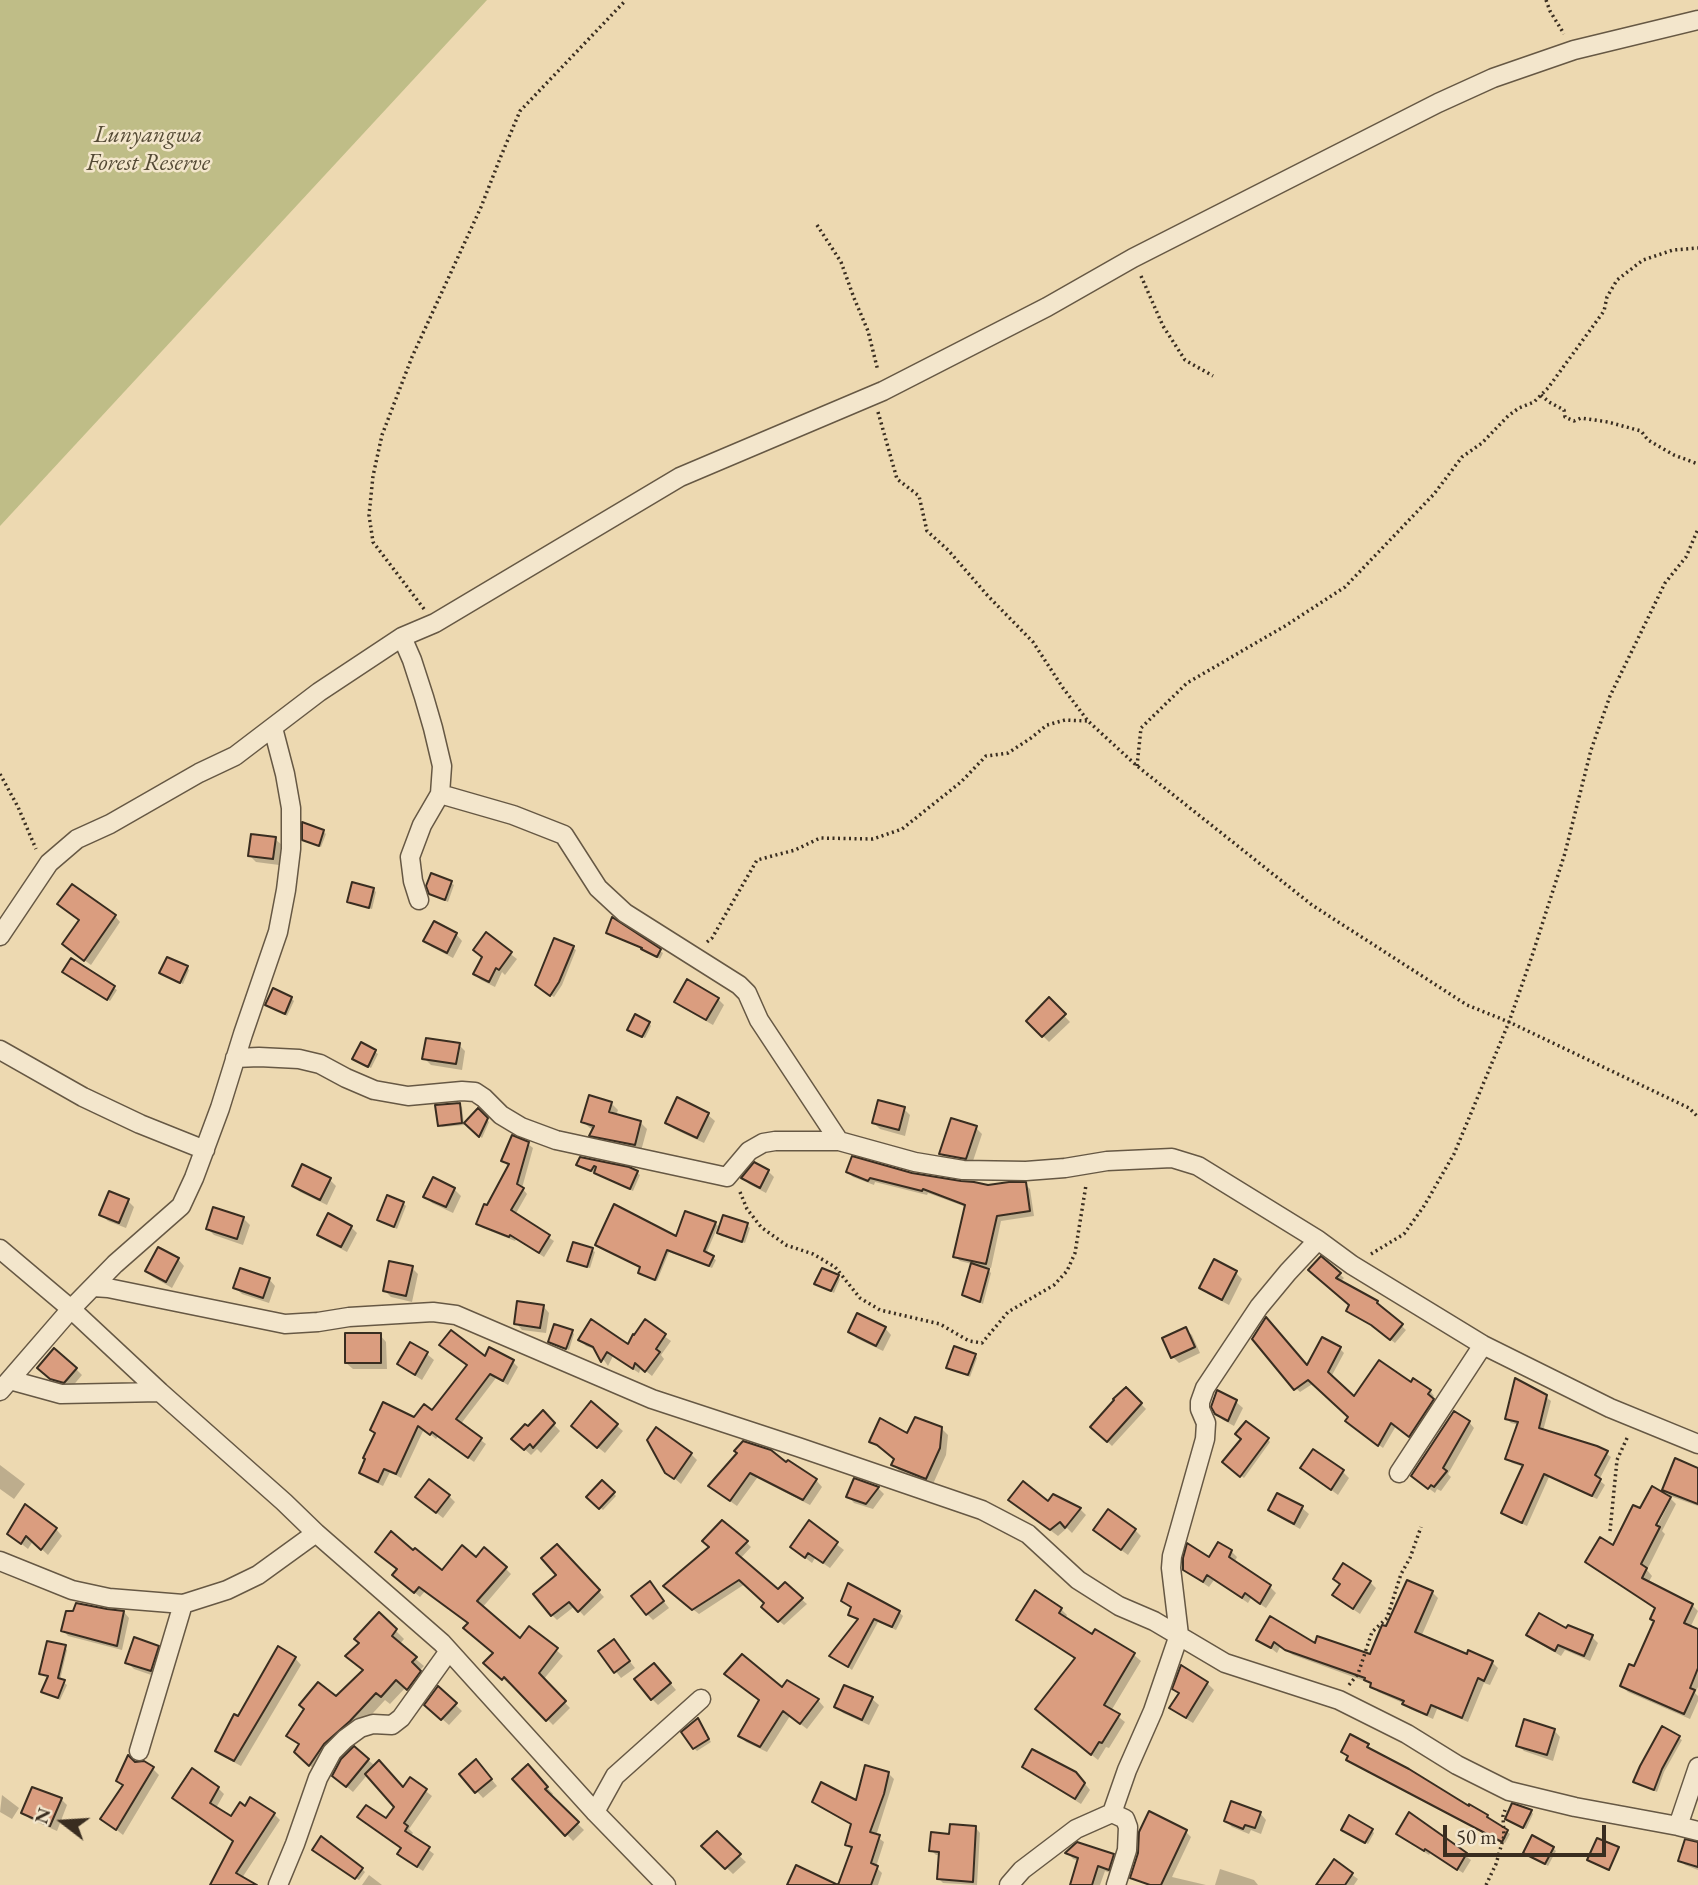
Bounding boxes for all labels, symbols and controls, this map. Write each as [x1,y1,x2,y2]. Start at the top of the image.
park label: Lunyangwa Forest Reserve [86,121,210,177]
north arrow [28,1787,98,1857]
text: N [28,1805,57,1827]
scale bar [1446,1812,1609,1856]
text: 50 m [1456,1823,1497,1850]

